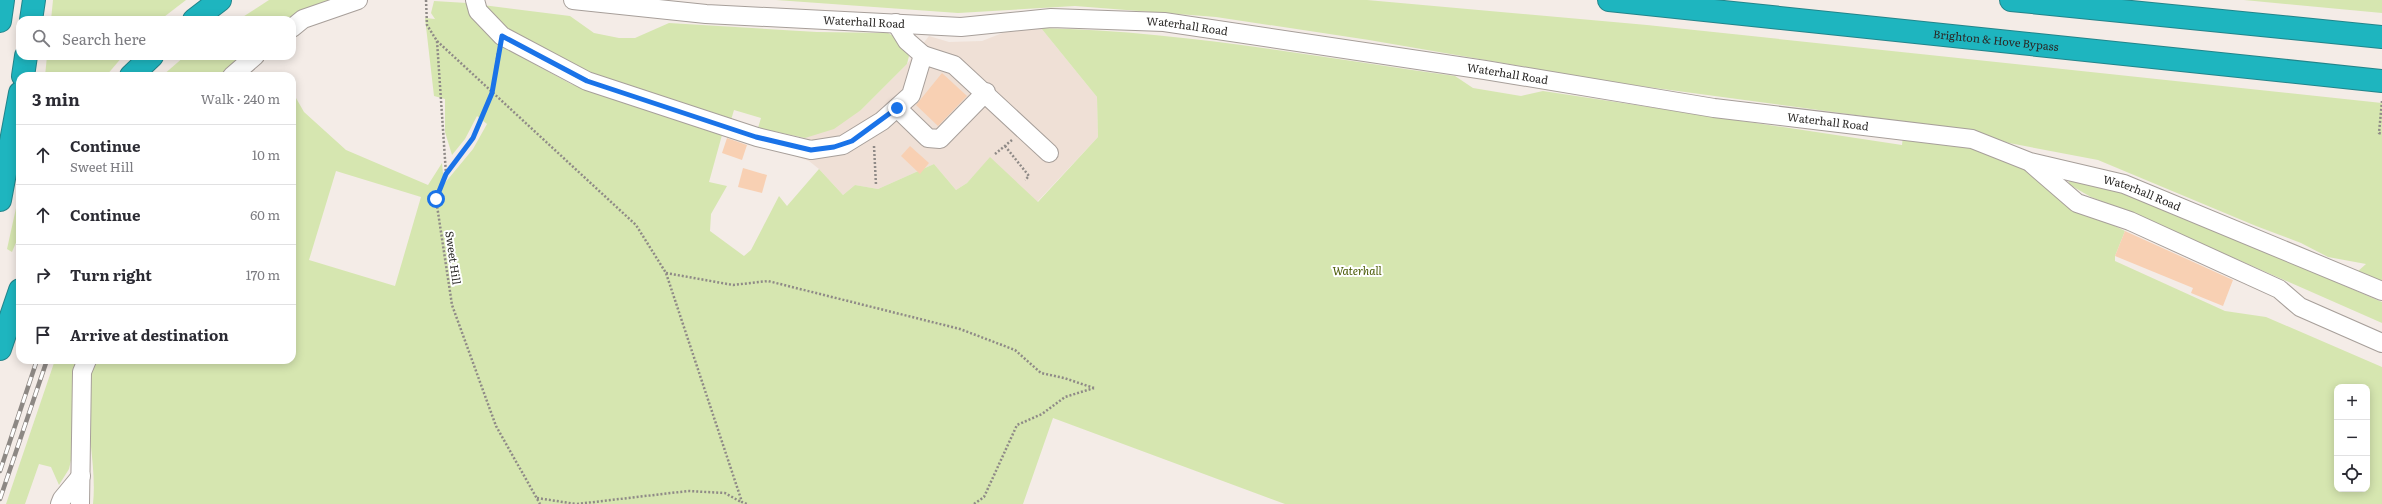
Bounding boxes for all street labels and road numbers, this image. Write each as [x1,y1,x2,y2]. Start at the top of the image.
street label: Waterhall Road [823,11,906,31]
street label: Waterhall Road [1146,12,1229,38]
street label: Brighton & Hove Bypass [1932,25,2060,54]
street label: Waterhall Road [1466,58,1550,87]
street label: Waterhall Road [1786,108,1870,134]
street label: Waterhall Road [2102,170,2184,214]
street label: Sweet Hill [442,230,466,286]

